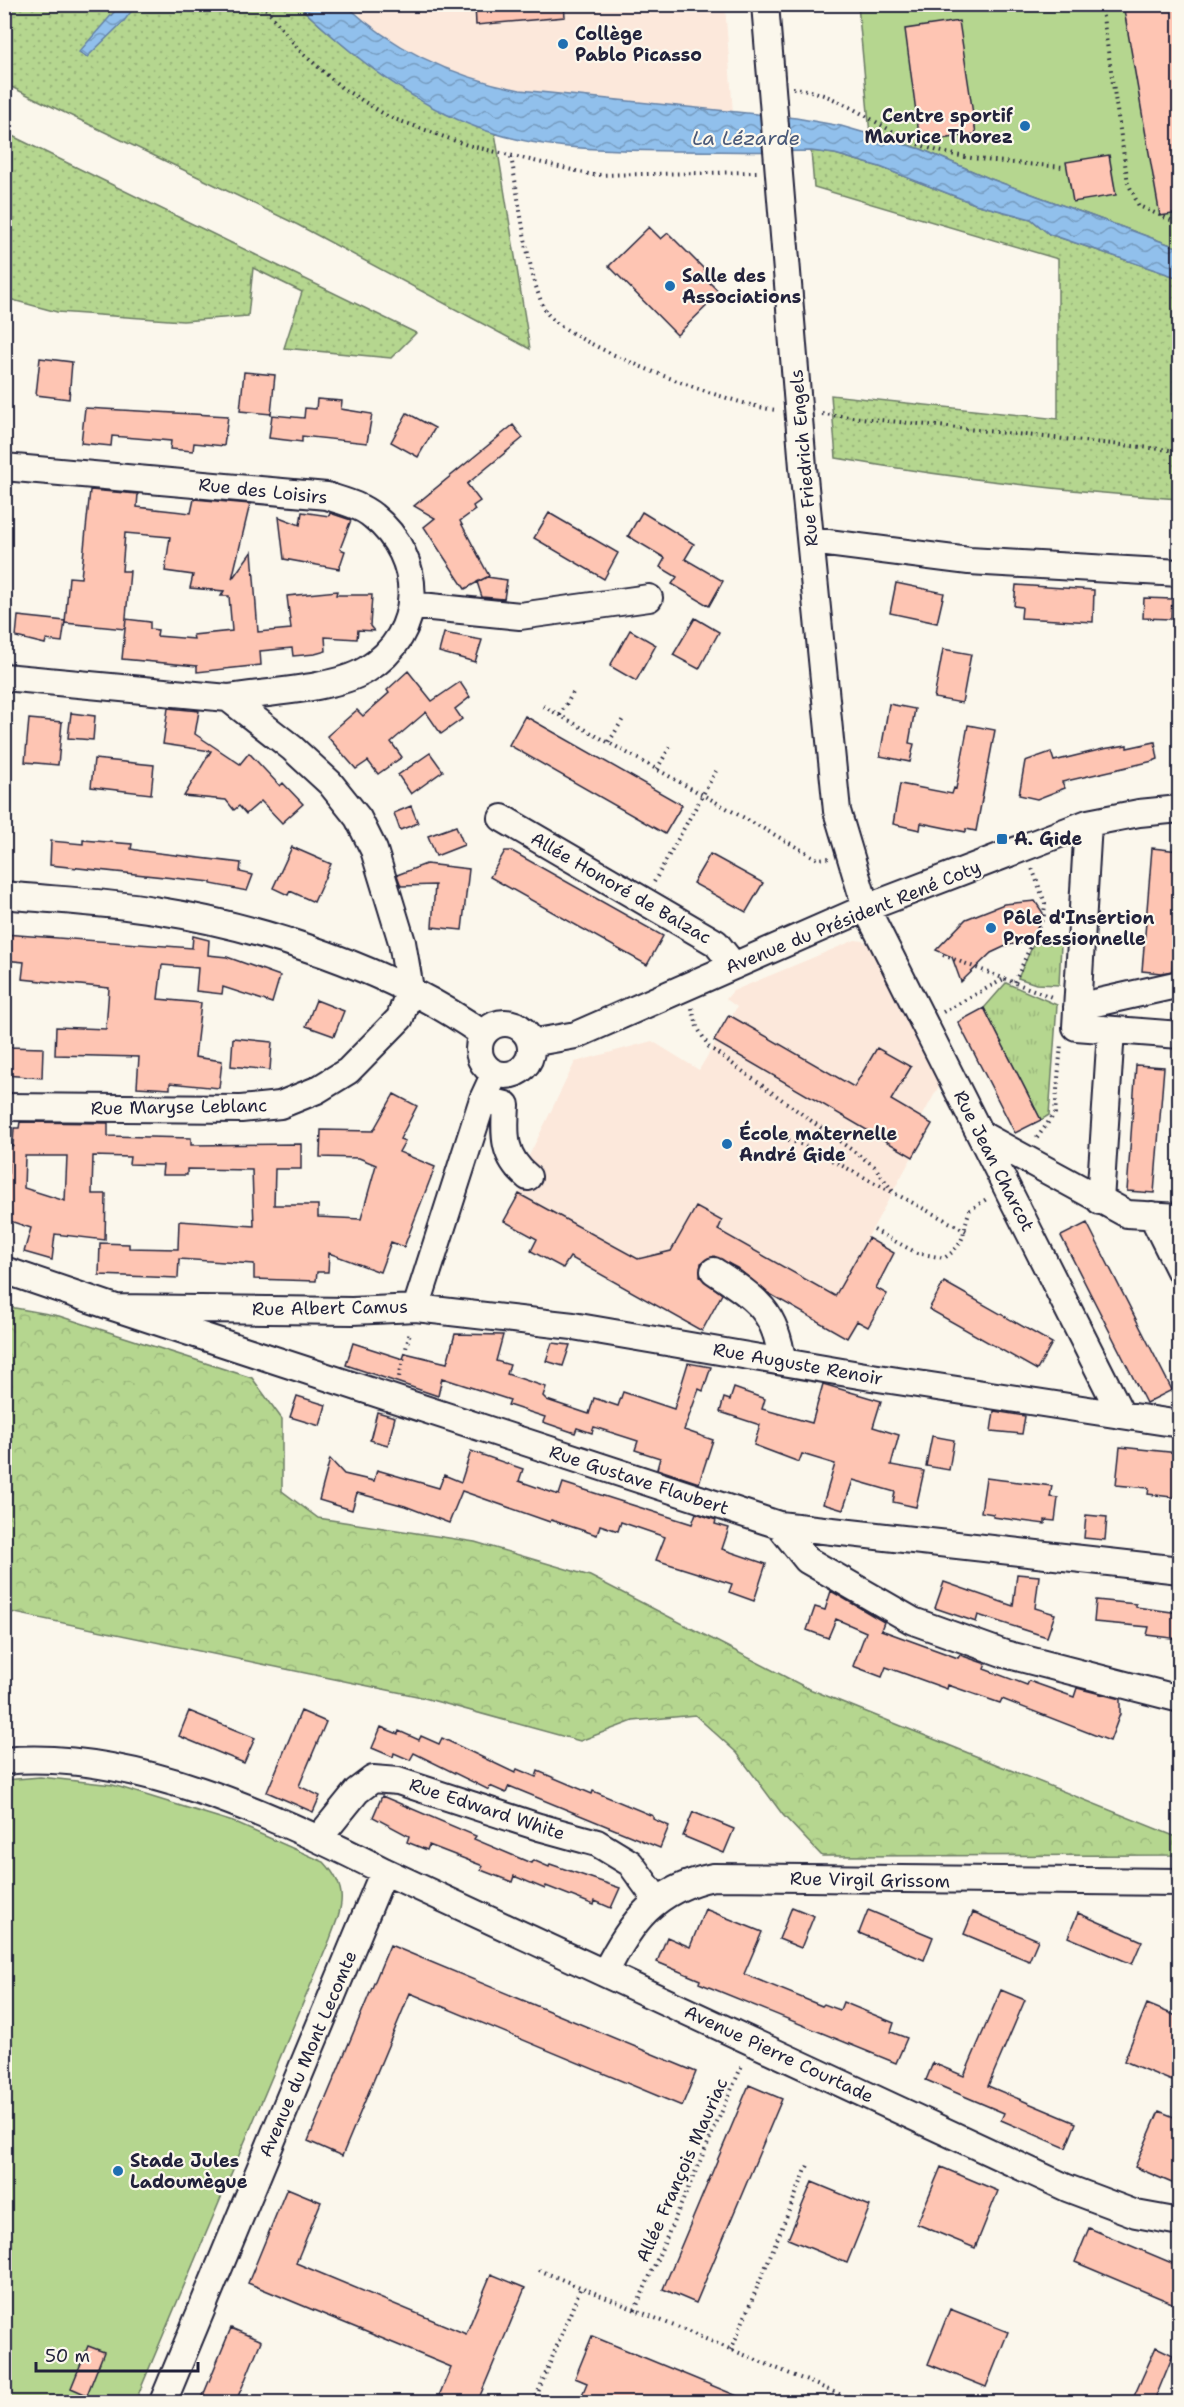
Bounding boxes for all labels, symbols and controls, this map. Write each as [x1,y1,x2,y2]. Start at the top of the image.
place label: Collège Pablo Picasso [575,22,702,67]
marker: Collège Pablo Picasso [556,37,570,51]
place label: Centre sportif Maurice Thorez [865,104,1014,149]
marker: Centre sportif Maurice Thorez [1018,119,1032,133]
water label: La Lézarde [692,125,800,151]
place label: Salle des Associations [682,264,801,309]
marker: Salle des Associations [663,279,677,293]
street label: Rue Friedrich Engels [784,368,824,548]
street label: Rue des Loisirs [197,472,329,510]
street label: Allée Honoré de Balzac [526,827,716,949]
place label: A. Gide [1014,827,1083,851]
marker: A. Gide [995,832,1009,846]
street label: Avenue du Président René Coty [722,855,984,979]
place label: Pôle d'Insertion Professionnelle [1003,906,1154,951]
marker: Pôle d'Insertion Professionnelle [984,921,998,935]
street label: Rue Jean Charcot [948,1086,1040,1236]
street label: Rue Maryse Leblanc [91,1093,267,1121]
place label: École maternelle André Gide [739,1120,898,1167]
marker: École maternelle André Gide [720,1137,734,1151]
street label: Rue Albert Camus [252,1295,408,1321]
street label: Rue Auguste Renoir [711,1337,885,1391]
street label: Rue Gustave Flaubert [546,1440,732,1520]
street label: Rue Edward White [406,1772,568,1846]
street label: Rue Virgil Grissom [790,1867,950,1893]
street label: Avenue du Mont Lecomte [254,1947,362,2161]
street label: Avenue Pierre Courtade [681,2000,877,2108]
street label: Allée François Mauriac [631,2074,733,2266]
place label: Stade Jules Ladoumègue [130,2149,248,2194]
marker: Stade Jules Ladoumègue [111,2164,125,2178]
scale bar [36,2335,198,2373]
text: 50 m [45,2344,90,2368]

